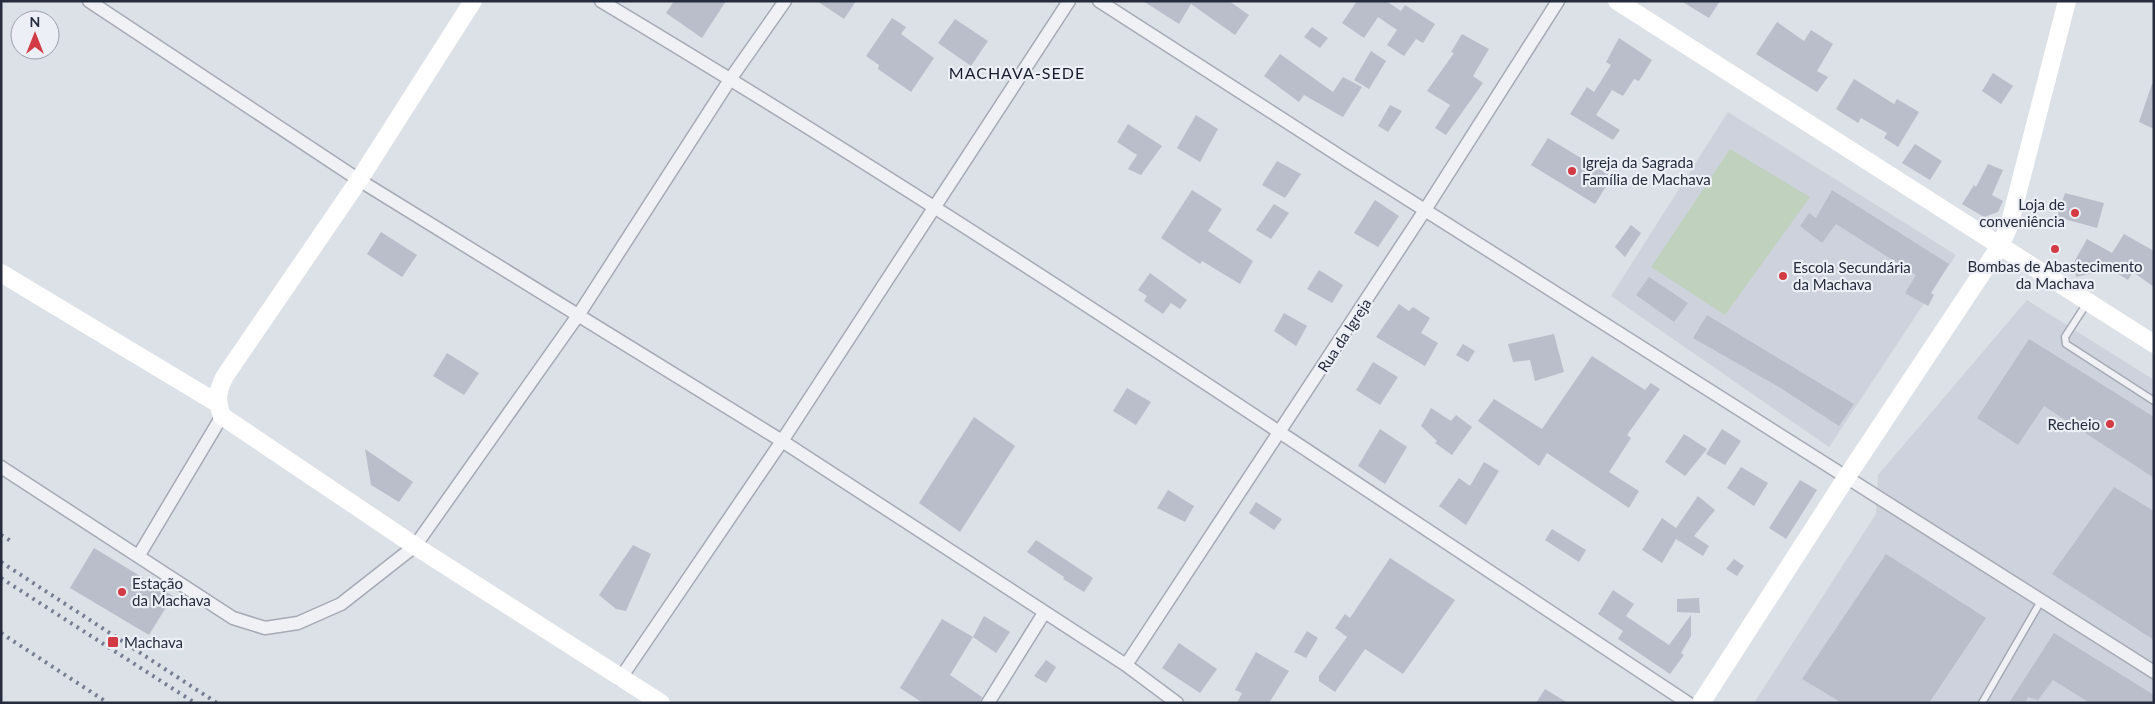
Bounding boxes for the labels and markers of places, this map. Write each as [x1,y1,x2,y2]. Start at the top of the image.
place label: Igreja da Sagrada Família de Machava [1582,153,1711,188]
marker: Igreja da Sagrada Família de Machava [1566,165,1578,177]
place label: Loja de conveniência [1979,195,2065,230]
marker: Loja de conveniência [2069,207,2081,219]
marker: Bombas de Abastecimento da Machava [2049,243,2061,255]
place label: Bombas de Abastecimento da Machava [1967,257,2143,292]
place label: Escola Secundária da Machava [1793,258,1911,293]
marker: Escola Secundária da Machava [1777,270,1789,282]
place label: Recheio [2048,415,2100,433]
marker: Recheio [2104,418,2116,430]
place label: Estação da Machava [132,574,211,609]
marker: Estação da Machava [116,586,128,598]
place label: Machava [124,633,183,651]
marker: Machava [106,635,120,649]

